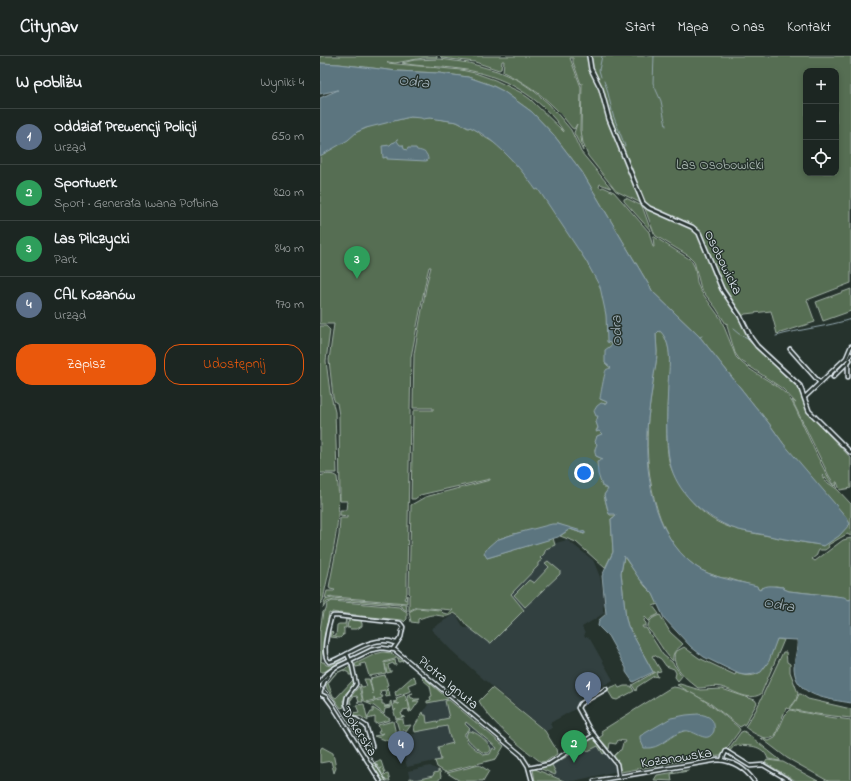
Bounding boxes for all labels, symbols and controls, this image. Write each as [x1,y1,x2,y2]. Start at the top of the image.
text: Citynav [20,14,78,41]
text: Start [625,17,655,38]
text: Mapa [677,17,709,38]
text: O nas [731,17,765,38]
text: Kontakt [787,17,831,38]
map controls [803,68,839,176]
button: + [803,68,839,104]
water label: Odra [397,69,432,95]
text: W pobliżu [16,70,82,95]
text: Wyniki: 4 [260,73,304,92]
button: − [803,104,839,140]
text: Oddział Prewencji Policji [54,116,197,138]
text: 1 [27,127,31,146]
text: 650 m [272,127,304,146]
text: Urząd [54,138,86,157]
button: locate [803,140,839,176]
park label: Las Osobowicki [676,155,764,176]
text: Sportwerk [54,172,117,194]
text: 2 [26,183,32,202]
text: 820 m [274,183,304,202]
text: Sport · Generała Iwana Połbina [54,194,218,213]
street label: Osobowicka [698,227,747,298]
text: Las Pilczycki [54,228,130,250]
text: 3 [26,239,32,258]
text: 840 m [275,239,304,258]
pin: 3 [344,246,370,279]
text: Park [54,250,78,269]
text: CAL Kozanów [54,284,135,306]
text: 4 [26,295,32,314]
text: 970 m [276,295,304,314]
text: Urząd [54,306,86,325]
water label: Odra [605,314,629,347]
button: Zapisz [16,344,156,385]
button: Udostępnij [164,344,304,385]
your location [574,463,594,483]
water label: Odra [762,591,797,619]
street label: Piotra Ignuta [412,651,483,716]
pin: 1 [575,672,601,705]
street label: Dokerska [335,702,382,761]
pin: 2 [561,730,587,763]
pin: 4 [388,731,414,764]
street label: Kozanowska [639,743,713,774]

